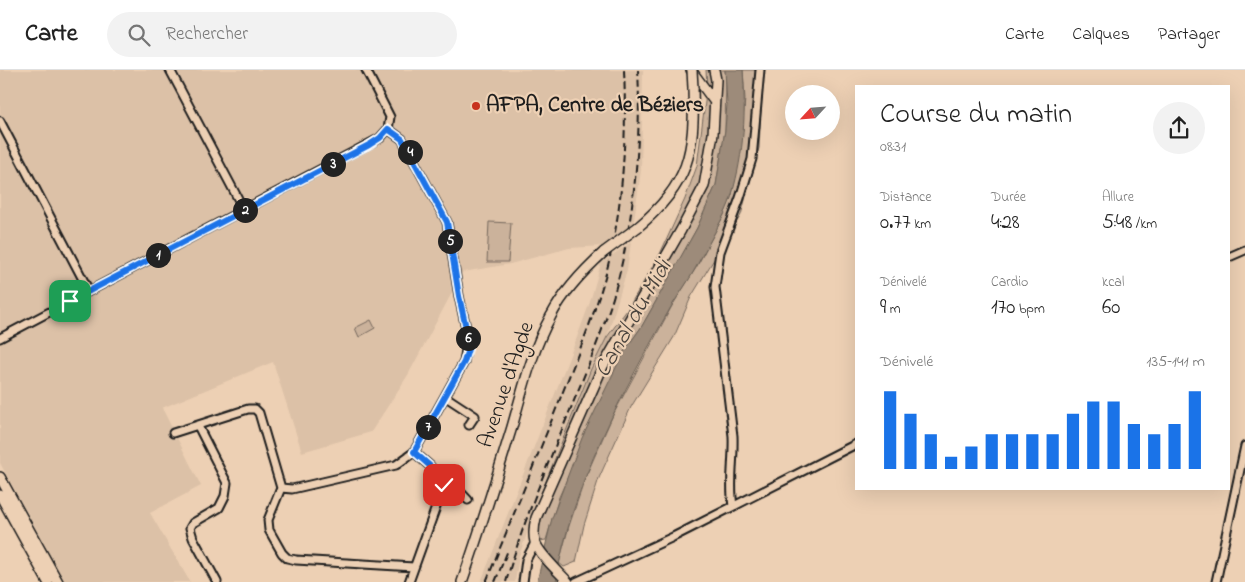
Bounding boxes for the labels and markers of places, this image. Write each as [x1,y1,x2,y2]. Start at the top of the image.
place label: AFPA, Centre de Béziers [486,90,704,122]
marker: AFPA, Centre de Béziers [470,100,482,112]
pin: 4 [398,140,422,164]
pin: 3 [320,152,346,176]
pin: 2 [232,198,258,222]
pin: 5 [438,228,462,254]
pin: 1 [146,242,170,268]
pin [49,280,91,322]
pin: 6 [456,326,480,350]
pin: 7 [416,414,440,440]
pin [423,464,465,506]

